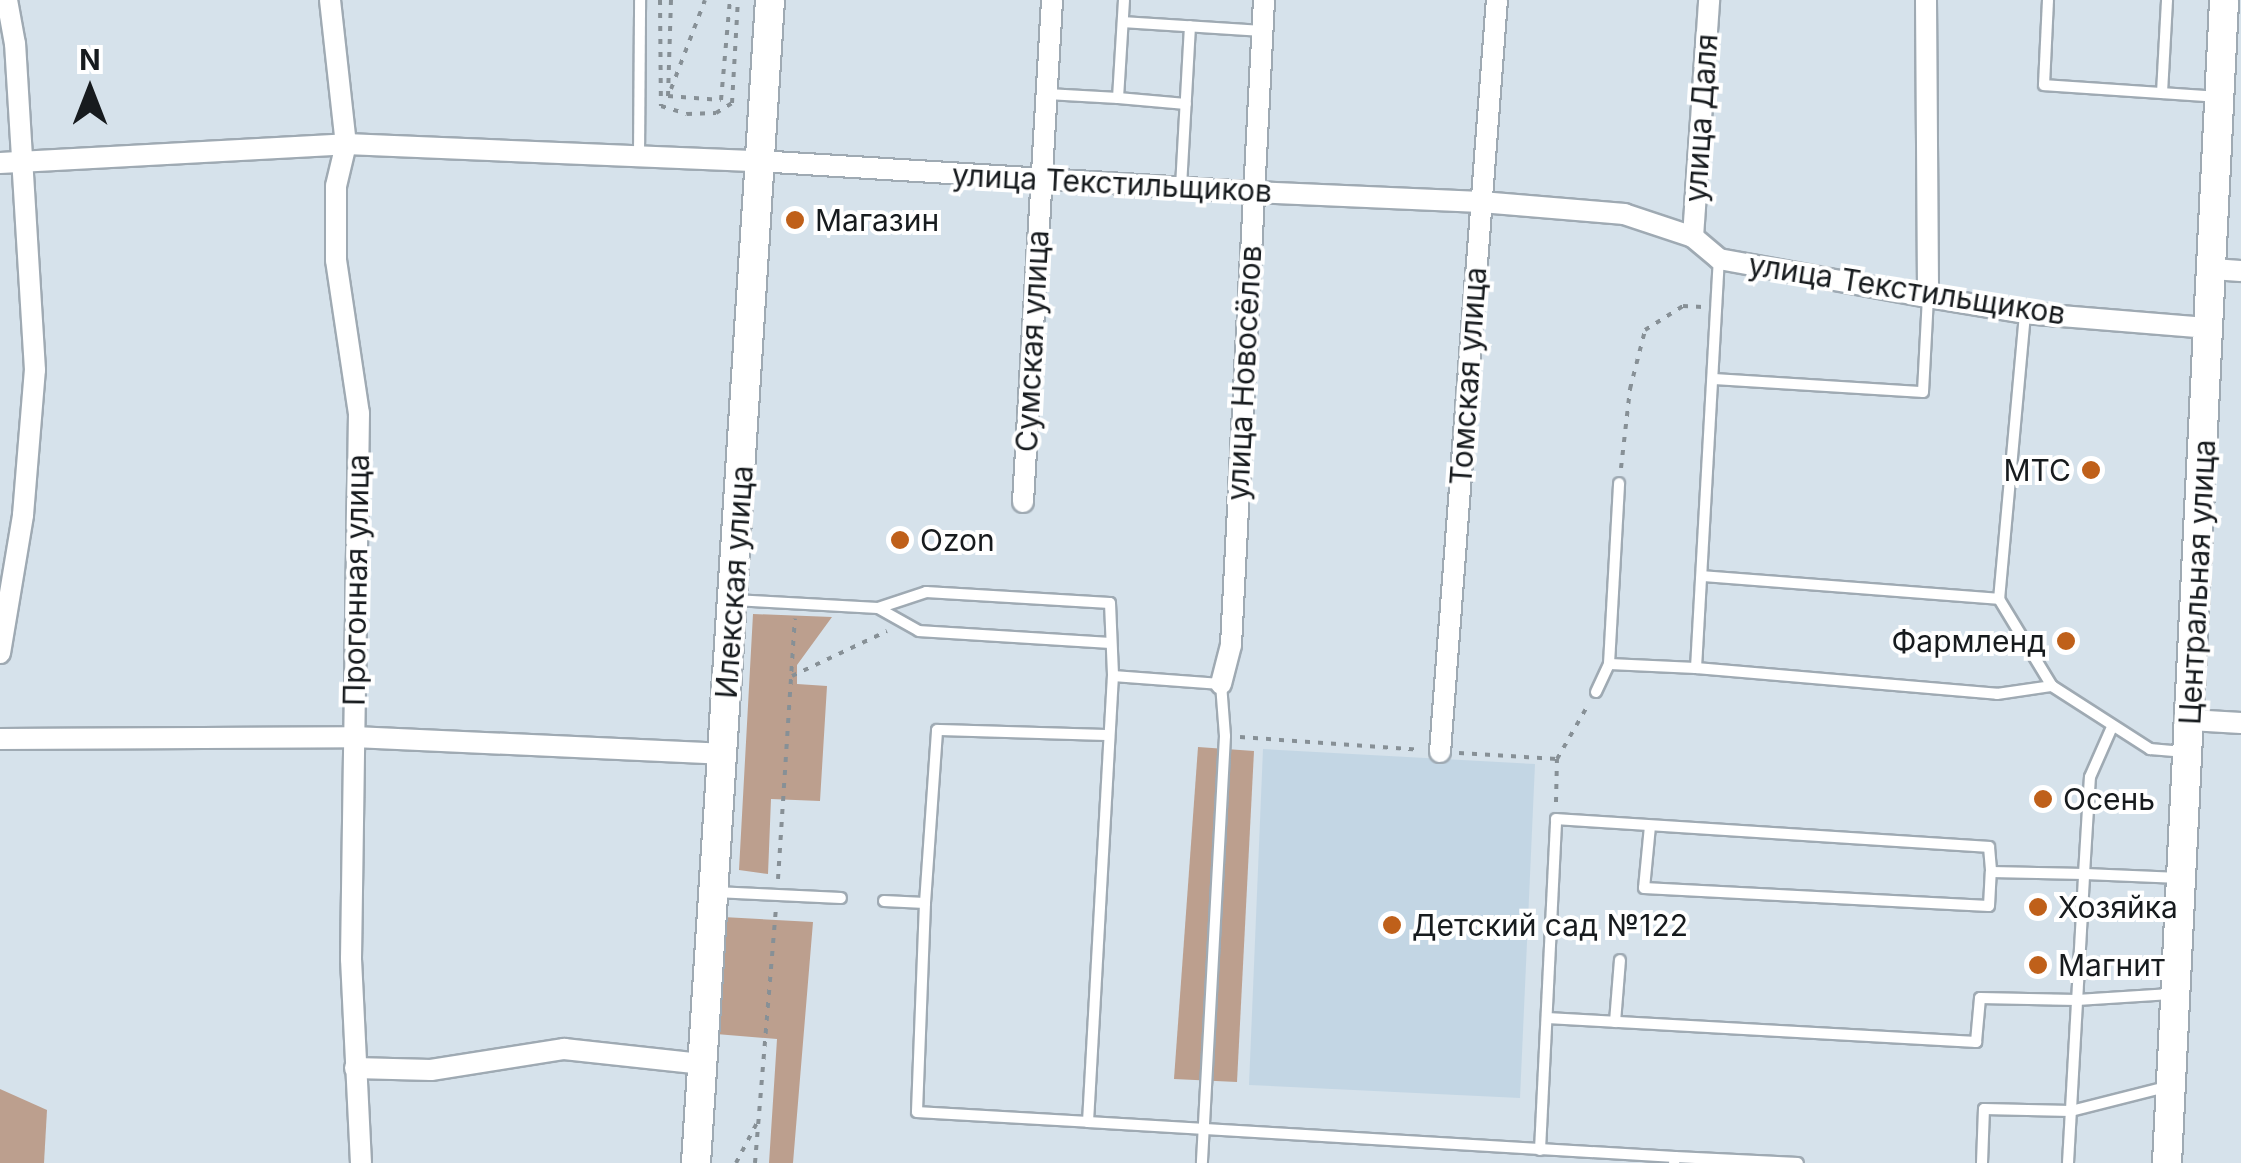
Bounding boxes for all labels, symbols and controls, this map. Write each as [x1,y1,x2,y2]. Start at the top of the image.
street label: улица Даля [1677,32,1725,204]
north arrow [40,40,140,140]
text: N [79,43,101,77]
street label: улица Текстильщиков [951,157,1273,209]
place label: Магазин [815,202,939,238]
marker: Магазин [784,209,806,231]
street label: Сумская улица [1008,229,1056,453]
street label: улица Новосёлов [1219,244,1269,502]
street label: улица Текстильщиков [1746,246,2068,332]
street label: Томская улица [1442,266,1494,486]
street label: Центральная улица [2172,438,2222,726]
place label: МТС [2004,452,2071,488]
street label: Прогонная улица [336,454,376,706]
marker: МТС [2080,459,2102,481]
street label: Илекская улица [708,464,760,700]
place label: Ozon [920,522,995,558]
marker: Ozon [889,529,911,551]
place label: Фармленд [1892,623,2046,659]
marker: Фармленд [2055,630,2077,652]
place label: Осень [2063,781,2155,817]
marker: Осень [2032,788,2054,810]
place label: Хозяйка [2058,889,2178,925]
marker: Хозяйка [2027,896,2049,918]
place label: Детский сад №122 [1412,907,1688,943]
marker: Детский сад №122 [1381,914,1403,936]
place label: Магнит [2058,947,2165,983]
marker: Магнит [2027,954,2049,976]

